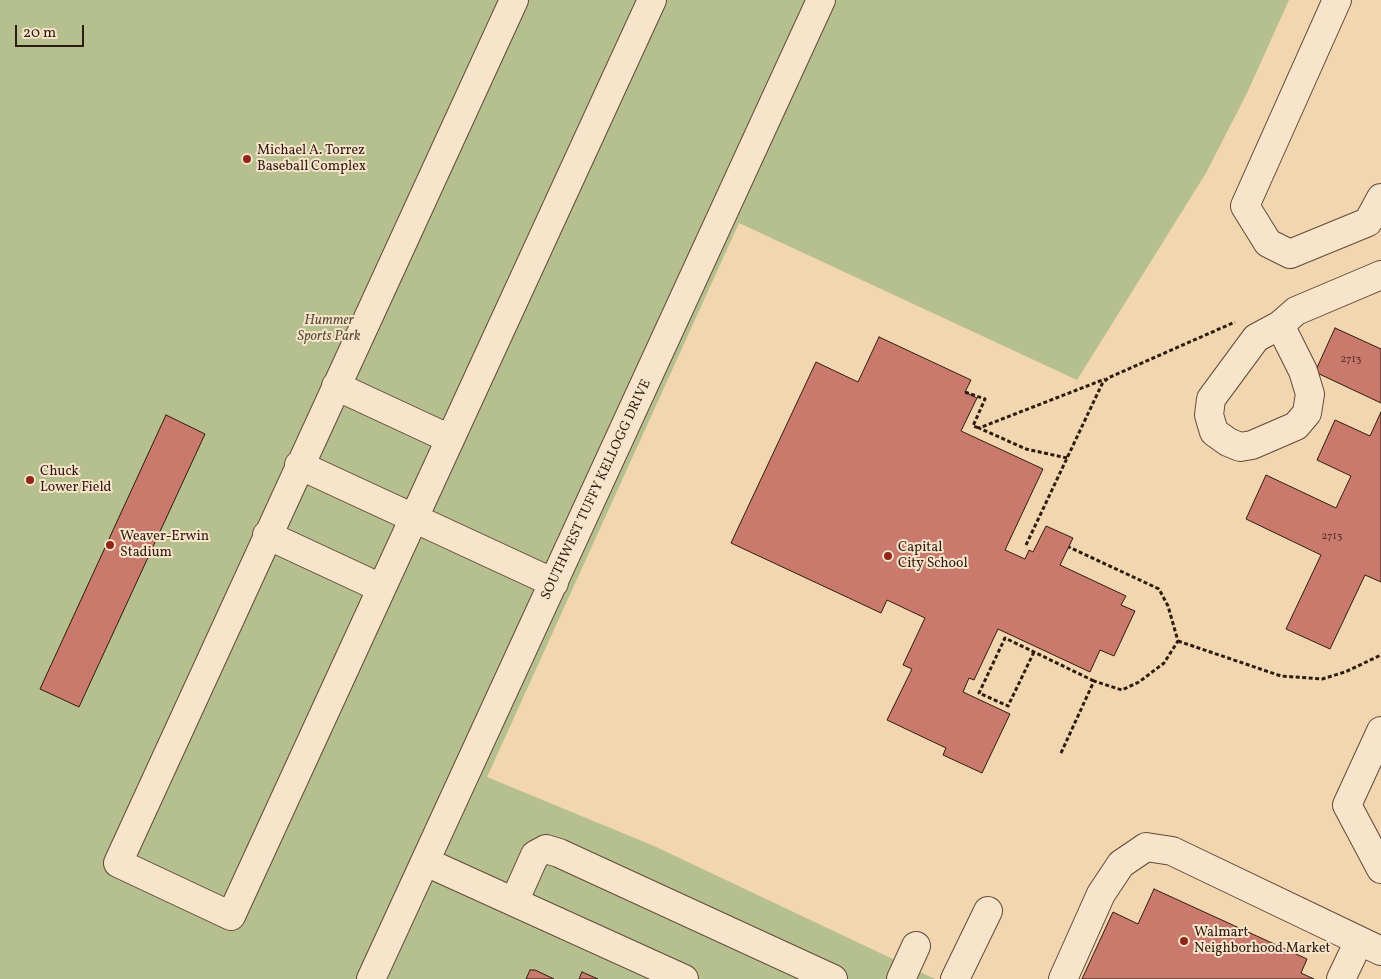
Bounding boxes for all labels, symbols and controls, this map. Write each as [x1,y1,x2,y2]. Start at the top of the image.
scale bar [18,15,86,47]
text: 20 m [23,23,56,44]
place label: Michael A. Torrez Baseball Complex [257,143,366,176]
marker: Michael A. Torrez Baseball Complex [241,153,253,165]
park label: Hummer Sports Park [297,313,361,346]
house number: 2713 [1341,353,1361,367]
street label: SOUTHWEST TUFFY KELLOGG DRIVE [538,377,656,603]
place label: Chuck Lower Field [40,464,112,497]
marker: Chuck Lower Field [24,474,36,486]
place label: Weaver-Erwin Stadium [120,529,209,562]
house number: 2713 [1322,530,1342,544]
marker: Weaver-Erwin Stadium [104,539,116,551]
place label: Capital City School [898,540,968,572]
marker: Capital City School [882,550,894,562]
place label: Walmart Neighborhood Market [1194,925,1330,958]
marker: Walmart Neighborhood Market [1178,935,1190,947]

